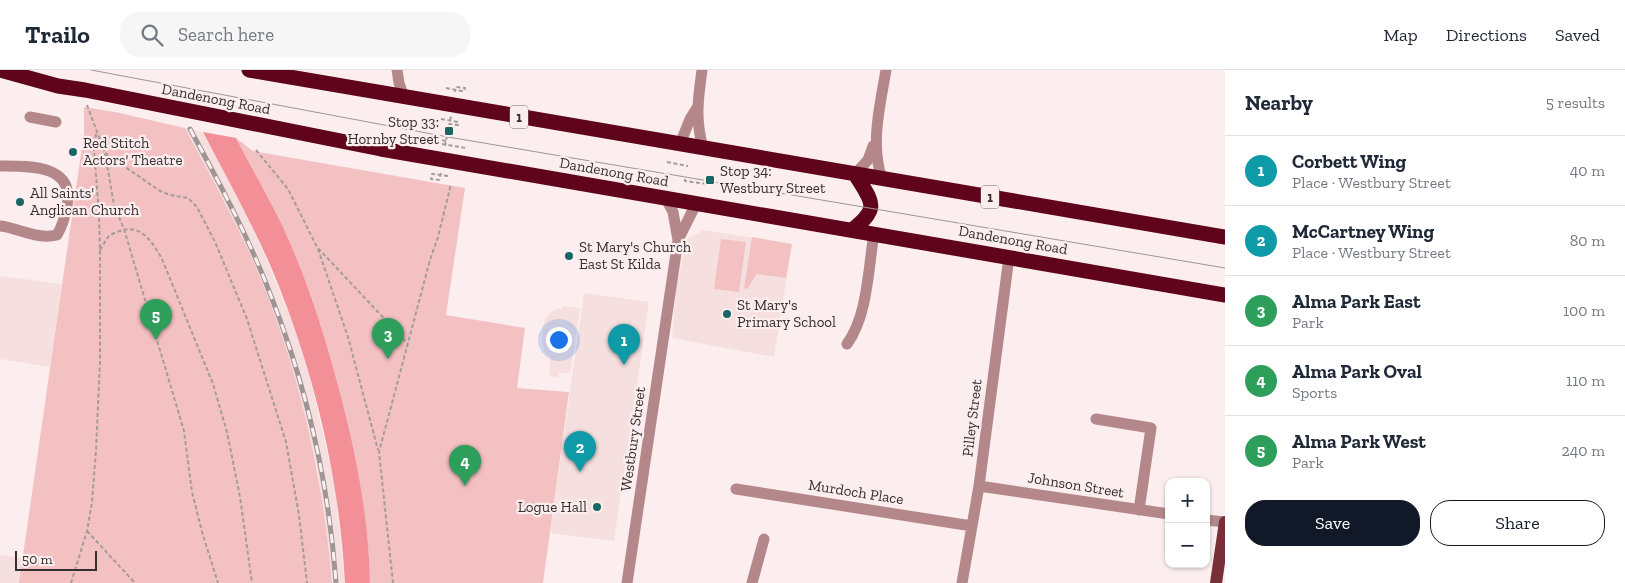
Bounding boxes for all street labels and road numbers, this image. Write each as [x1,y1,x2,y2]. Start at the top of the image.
street label: Dandenong Road [160,80,273,119]
road number: 1 [510,106,528,128]
street label: Dandenong Road [558,154,671,191]
road number: 1 [981,185,999,208]
street label: Dandenong Road [957,222,1070,259]
street label: Pilley Street [958,378,986,458]
street label: Westbury Street [617,385,649,492]
street label: Johnson Street [1027,469,1126,502]
street label: Murdoch Place [807,476,905,508]

